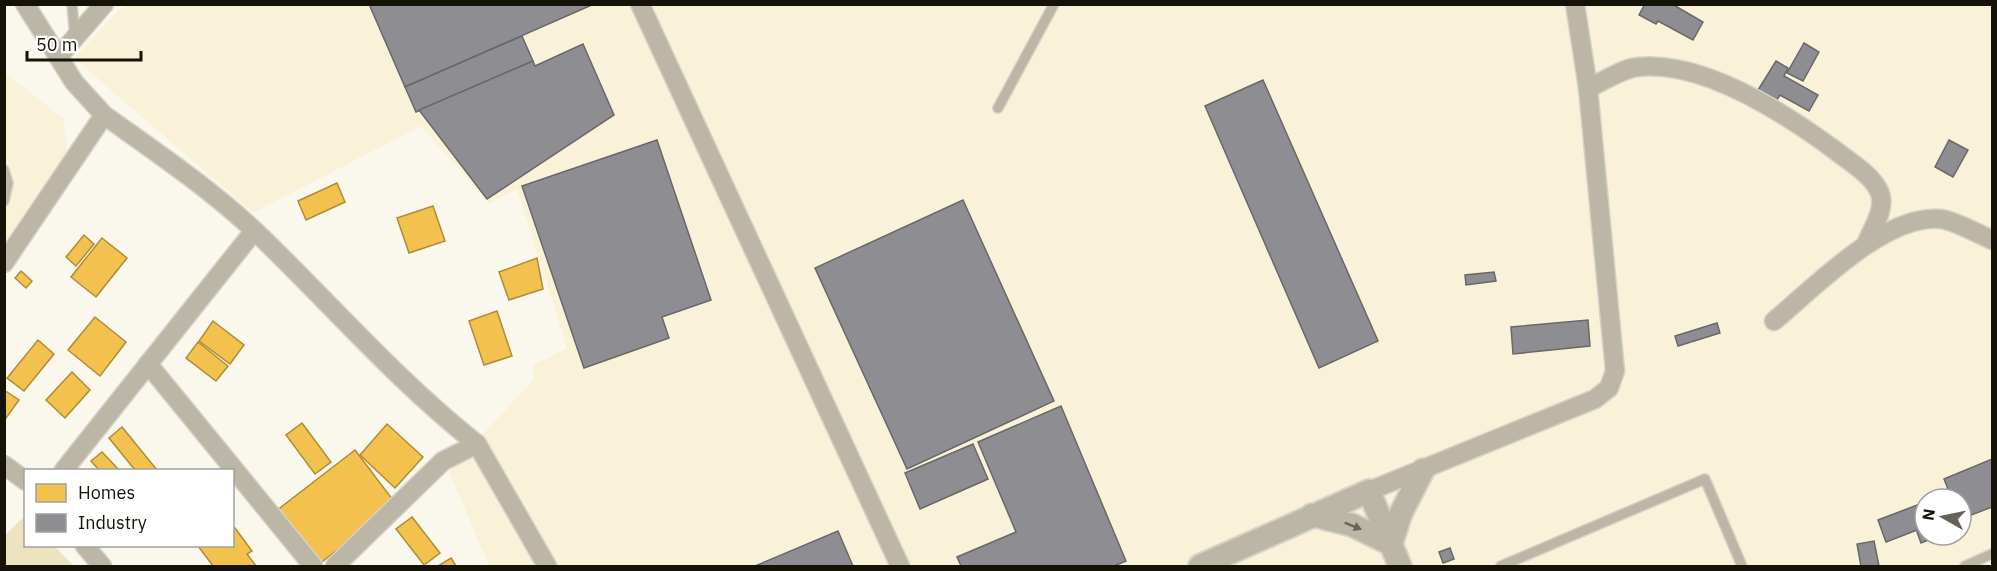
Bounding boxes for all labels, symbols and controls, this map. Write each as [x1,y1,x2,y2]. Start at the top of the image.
scale bar [27,24,141,62]
text: 50 m [36,33,78,56]
legend [24,469,234,547]
text: Homes [78,481,135,504]
north arrow [1913,487,1973,547]
text: N [1917,507,1939,522]
text: Industry [78,511,147,534]
one-way arrow [1344,521,1362,531]

